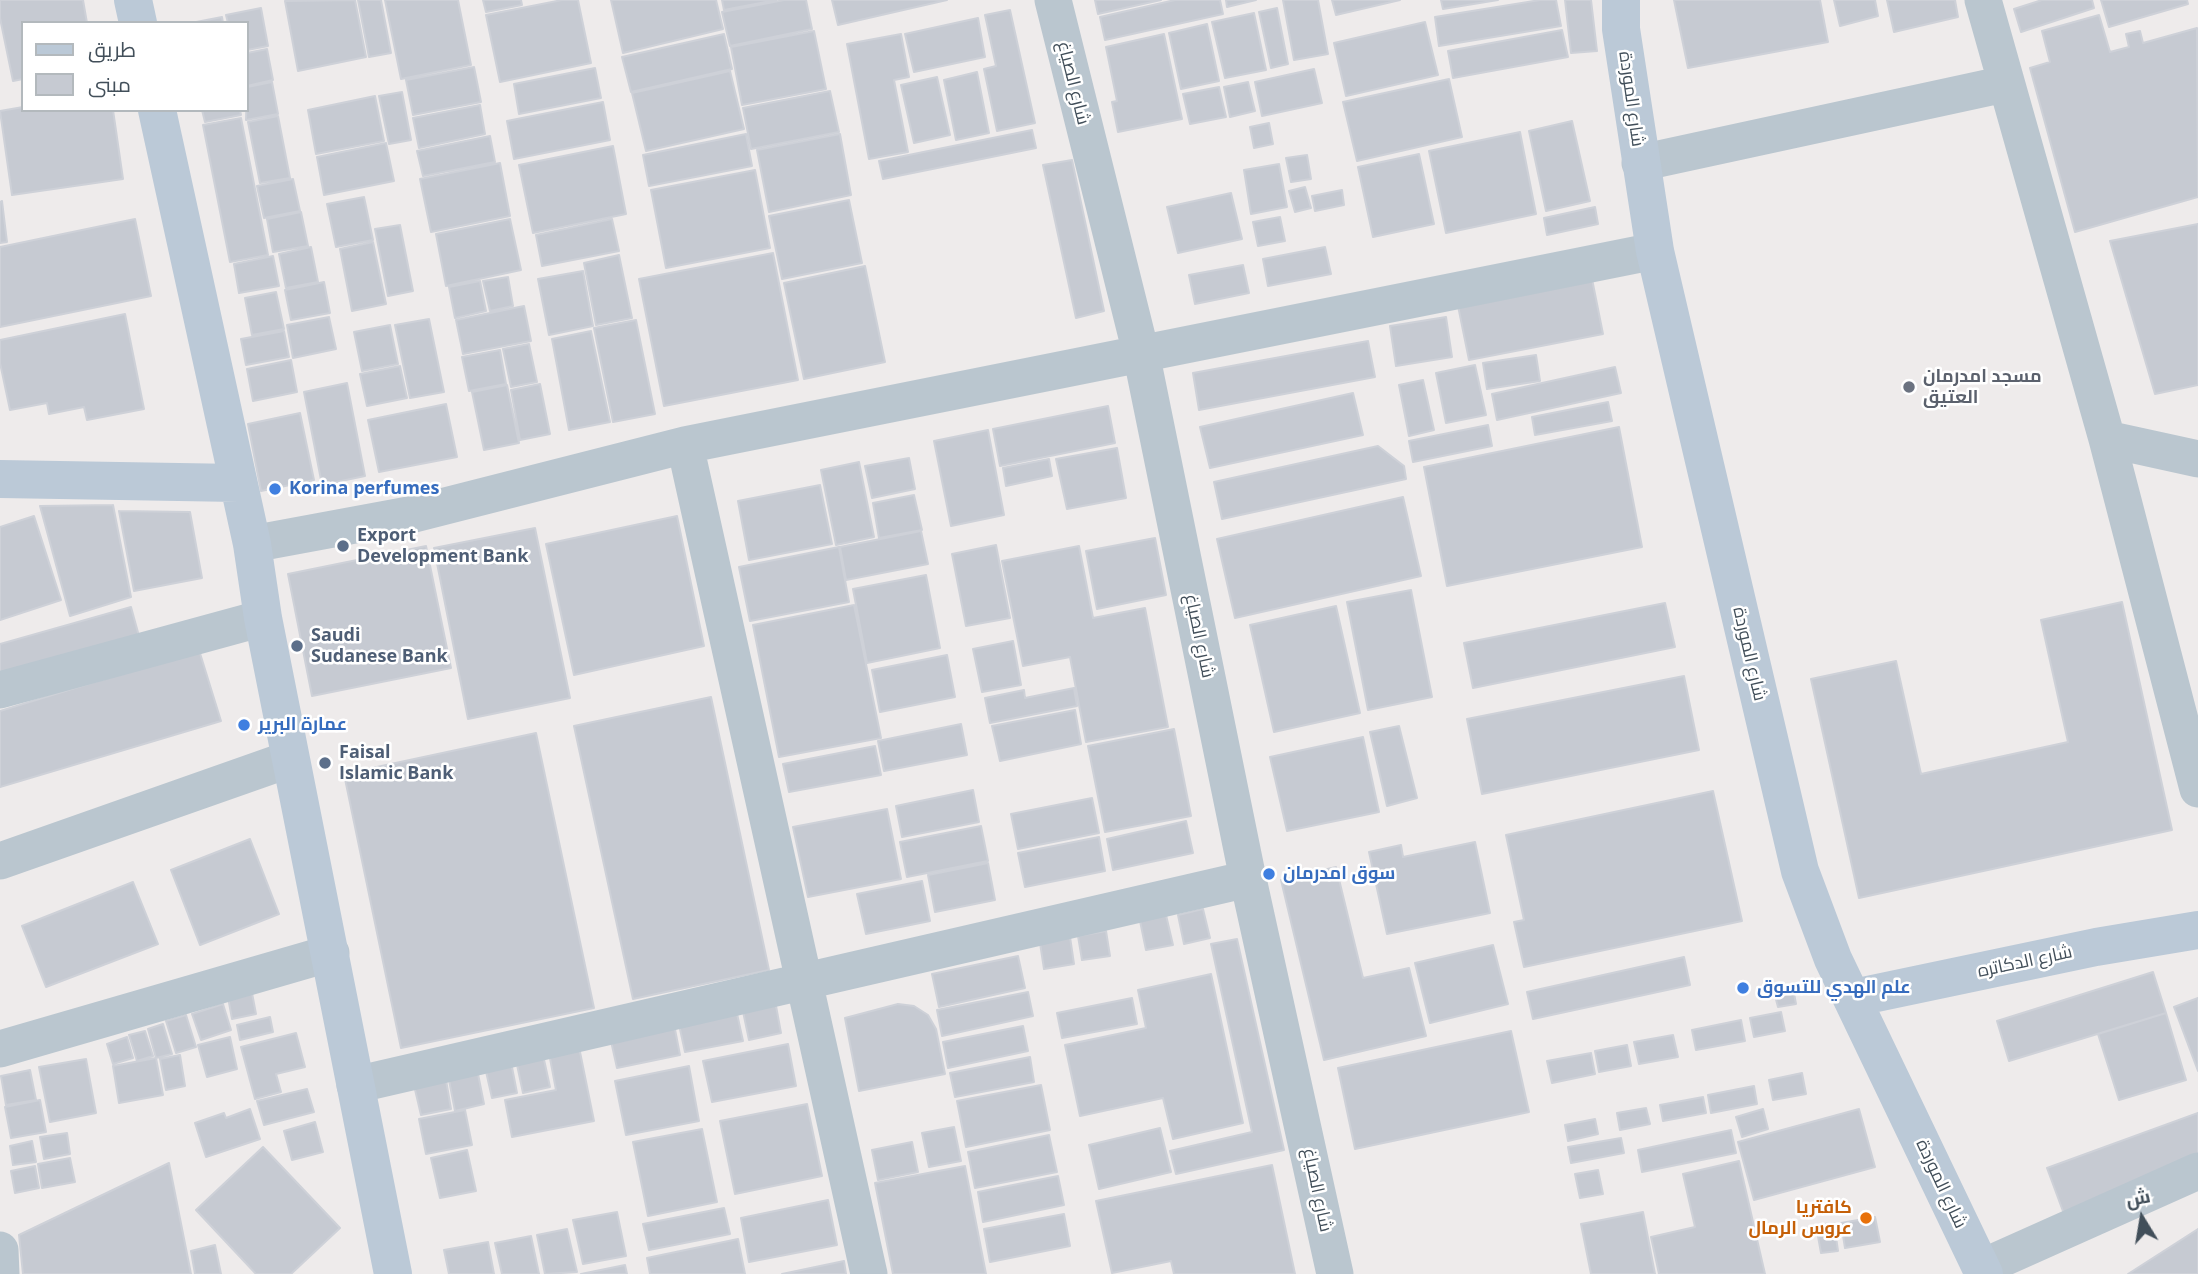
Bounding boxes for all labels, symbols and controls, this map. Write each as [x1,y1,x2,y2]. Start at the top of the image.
legend [21,21,248,112]
text: طريق [88,35,136,63]
street label: شارع الصياغ [1052,39,1094,127]
street label: شارع الموردة [1614,50,1648,148]
text: مبنى [88,70,131,98]
place label: مسجد امدرمان العتيق [1923,366,2042,408]
marker: مسجد امدرمان العتيق [1901,379,1917,395]
place label: Korina perfumes [289,478,439,500]
marker: Korina perfumes [267,481,283,497]
place label: Export Development Bank [357,525,528,568]
marker: Export Development Bank [335,538,351,554]
street label: شارع الصياغ [1180,592,1218,680]
street label: شارع الموردة [1728,605,1770,703]
place label: Saudi Sudanese Bank [311,625,448,668]
marker: Saudi Sudanese Bank [289,638,305,654]
place label: عمارة البرير [258,714,347,736]
marker: عمارة البرير [236,717,252,733]
place label: Faisal Islamic Bank [339,742,453,784]
marker: Faisal Islamic Bank [317,755,333,771]
place label: سوق امدرمان [1283,863,1395,885]
marker: سوق امدرمان [1261,866,1277,882]
street label: شارع الدكاتره [1976,941,2074,983]
place label: علم الهدي للتسوق [1757,977,1911,999]
marker: علم الهدي للتسوق [1735,980,1751,996]
street label: شارع الموردة [1911,1136,1971,1232]
street label: شارع الصياغ [1298,1146,1336,1234]
text: ش [2124,1182,2152,1212]
north arrow [2107,1183,2177,1253]
place label: كافتريا عروس الرمال [1748,1197,1852,1240]
marker: كافتريا عروس الرمال [1858,1210,1874,1226]

